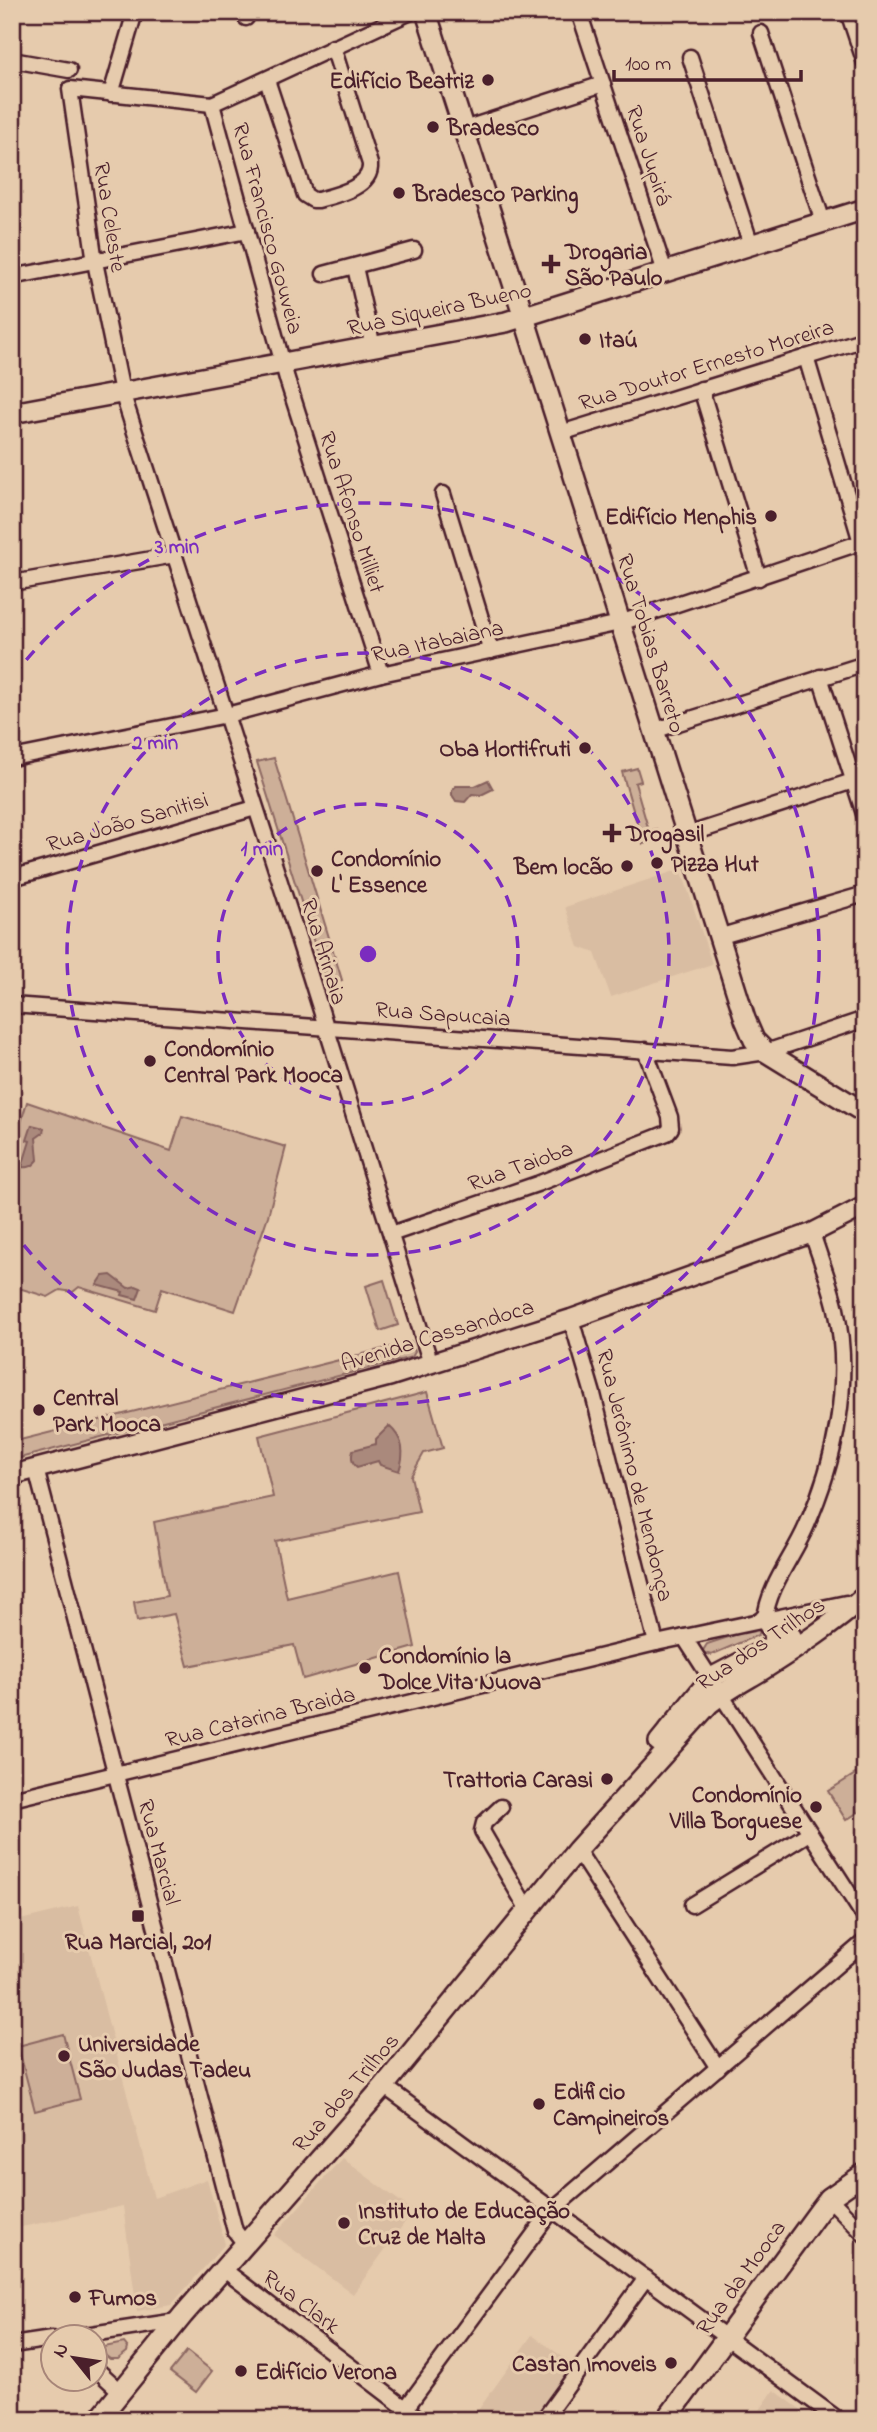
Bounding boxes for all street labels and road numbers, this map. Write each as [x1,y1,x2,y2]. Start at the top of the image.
street label: Rua Jupirá [616,101,679,211]
street label: Rua Francisco Gouveia [222,119,311,338]
street label: Rua Celeste [84,160,134,275]
street label: Rua Siqueira Bueno [344,275,535,346]
street label: Rua Doutor Ernesto Moreira [575,312,838,421]
street label: Rua Afonso Milliet [309,428,392,598]
street label: Rua Tobias Barreto [607,550,693,737]
street label: Rua Itabaiana [368,612,507,673]
street label: Rua João Sanitisi [43,785,212,862]
street label: Rua Arinaia [291,894,354,1009]
street label: Rua Sapucaia [374,994,512,1037]
street label: Rua Taioba [464,1133,578,1202]
street label: Avenida Cassandoca [337,1291,538,1381]
street label: Rua Jerônimo de Mendonça [586,1346,681,1605]
street label: Rua dos Trilhos [690,1590,832,1700]
street label: Rua Catarina Braida [162,1679,359,1758]
street label: Rua Marcial [128,1796,188,1909]
street label: Rua dos Trilhos [285,2027,408,2161]
street label: Rua da Mooca [689,2214,795,2343]
street label: Rua Clark [255,2263,347,2344]

